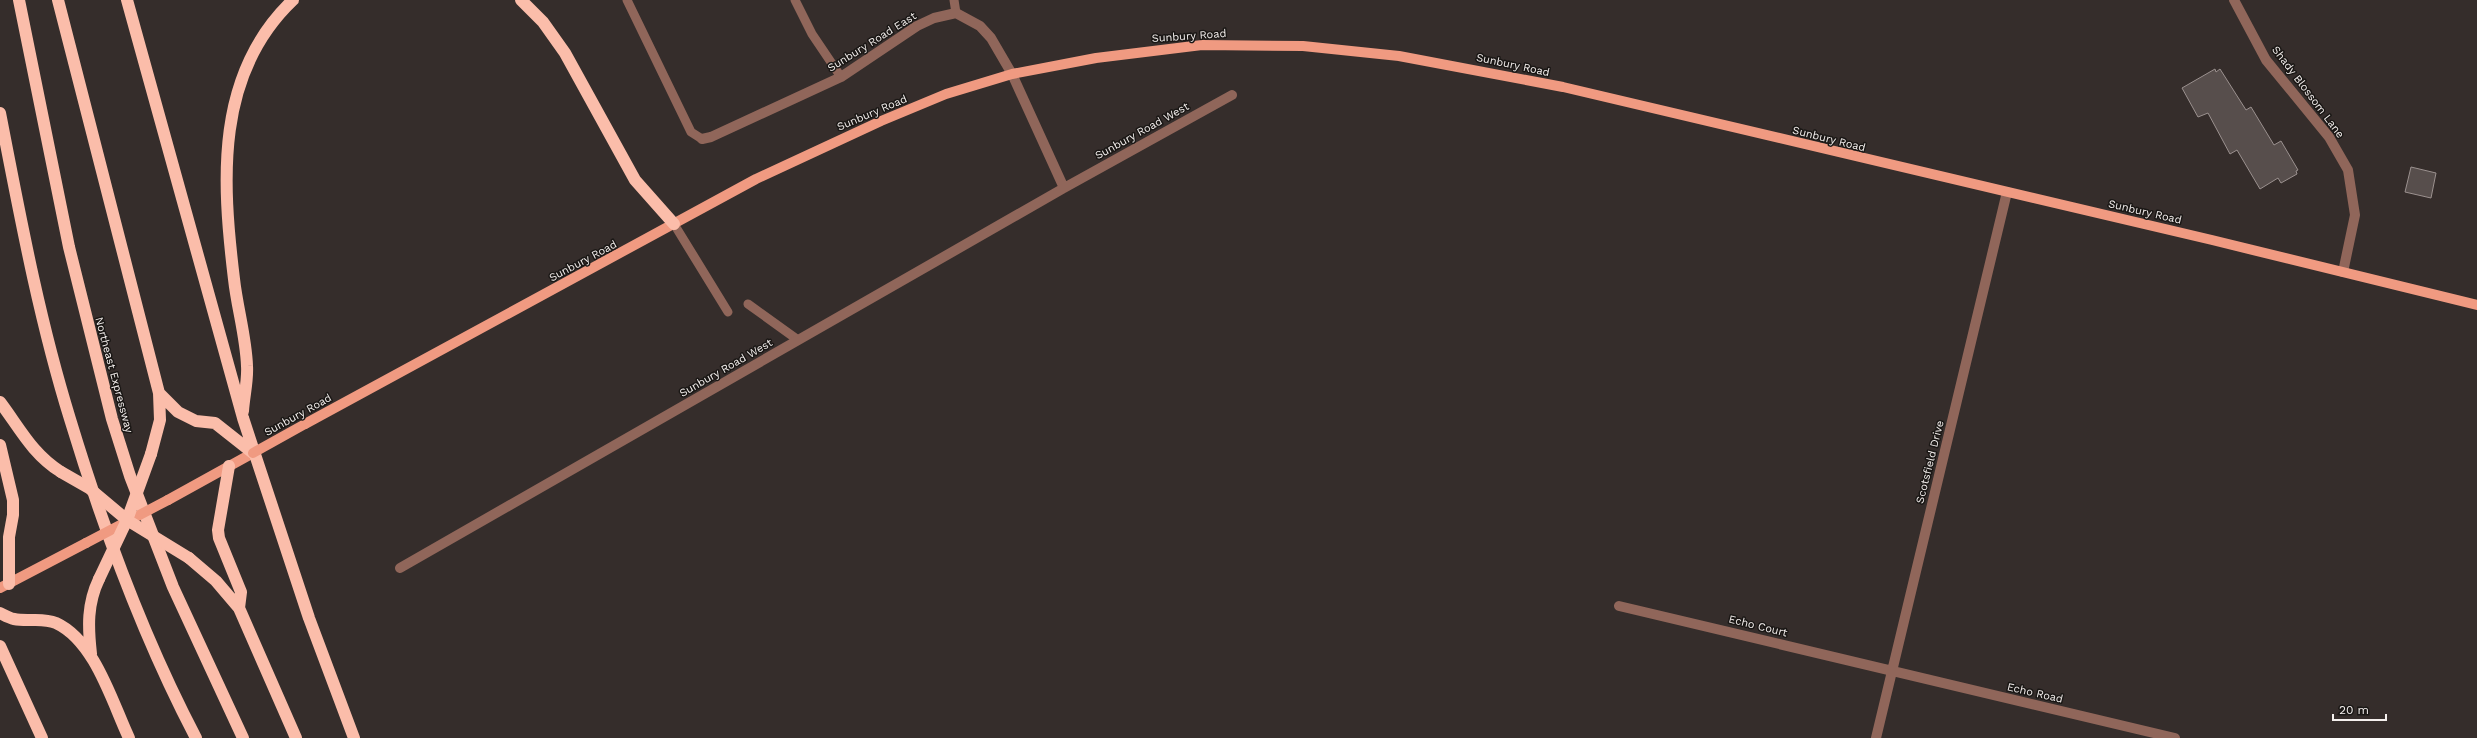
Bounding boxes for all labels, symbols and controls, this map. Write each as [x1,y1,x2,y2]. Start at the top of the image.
street label: Sunbury Road East [825,9,919,75]
street label: Sunbury Road [1151,27,1227,45]
street label: Shady Blossom Lane [2269,43,2347,141]
street label: Sunbury Road [1475,51,1551,79]
street label: Sunbury Road [835,92,909,134]
street label: Sunbury Road West [1093,100,1191,162]
street label: Sunbury Road [1791,124,1867,154]
street label: Sunbury Road [2107,197,2183,227]
street label: Sunbury Road [547,238,619,284]
street label: Northeast Expressway [92,316,136,435]
street label: Sunbury Road West [677,336,775,400]
street label: Sunbury Road [262,391,334,439]
street label: Scotsfield Drive [1913,419,1947,505]
street label: Echo Court [1727,612,1789,640]
street label: Echo Road [2006,680,2064,706]
scale bar [2333,696,2386,722]
text: 20 m [2339,703,2369,717]

